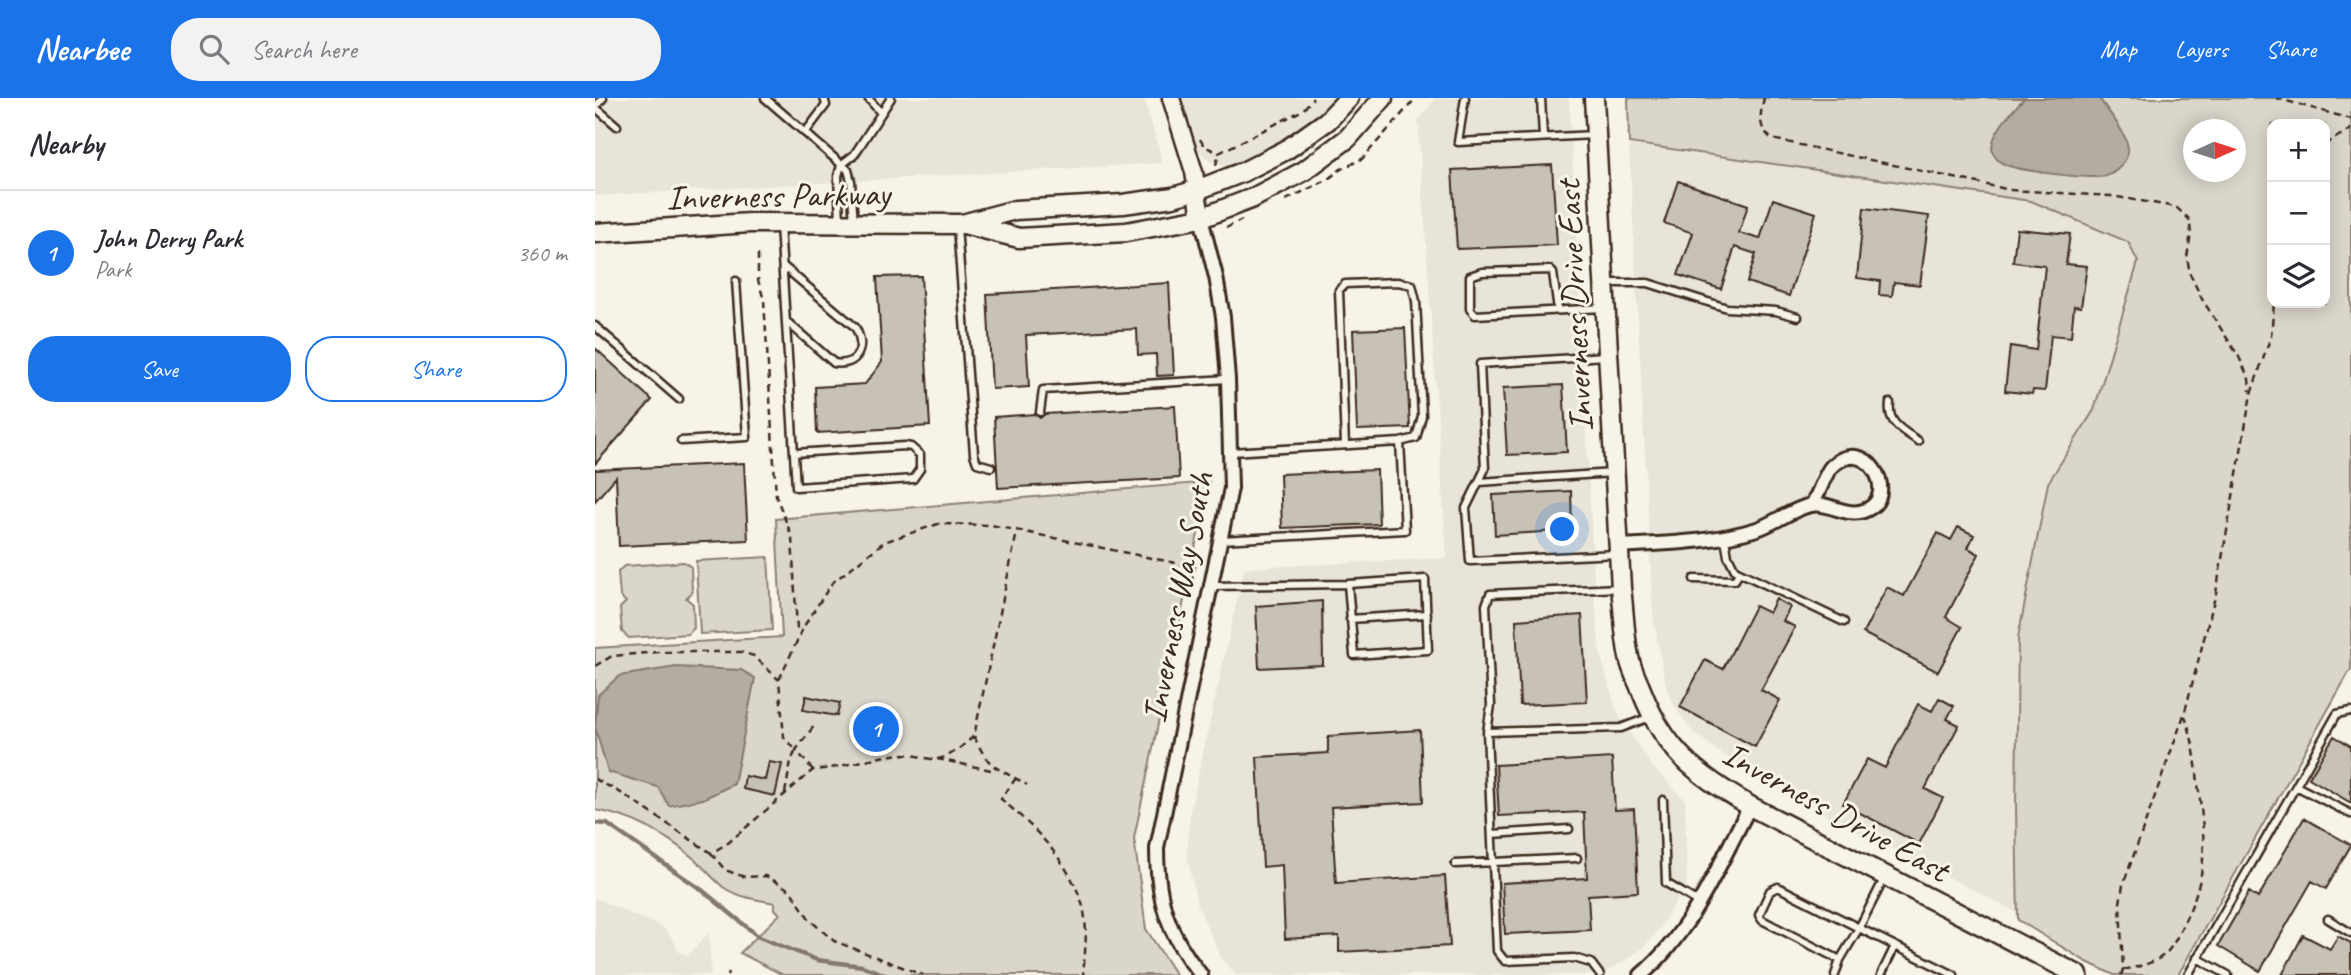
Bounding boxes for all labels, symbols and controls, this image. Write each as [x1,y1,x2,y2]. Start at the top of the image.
search box [171,18,661,81]
text: Nearbee [35,28,129,70]
icon: search [195,30,233,68]
text: Search here [251,33,357,66]
text: Map [2100,34,2137,64]
text: Layers [2175,34,2228,64]
text: Share [2266,34,2316,64]
north arrow [2183,119,2246,182]
map controls [2267,119,2330,308]
button: + [2267,119,2330,182]
text: Nearby [28,125,104,163]
street label: Inverness Parkway [666,171,893,220]
street label: Inverness Drive East [1545,176,1604,433]
button: − [2267,182,2330,245]
text: John Derry Park [95,222,242,255]
text: 1 [46,239,56,268]
text: 360 m [518,239,567,268]
button: layers [2267,245,2330,308]
text: Park [95,255,131,284]
button: Save [28,336,291,402]
button: Share [305,336,567,402]
street label: Inverness Way South [1131,467,1224,726]
your location [1545,512,1579,546]
pin: 1 [853,703,899,755]
street label: Inverness Drive East [1715,731,1960,894]

